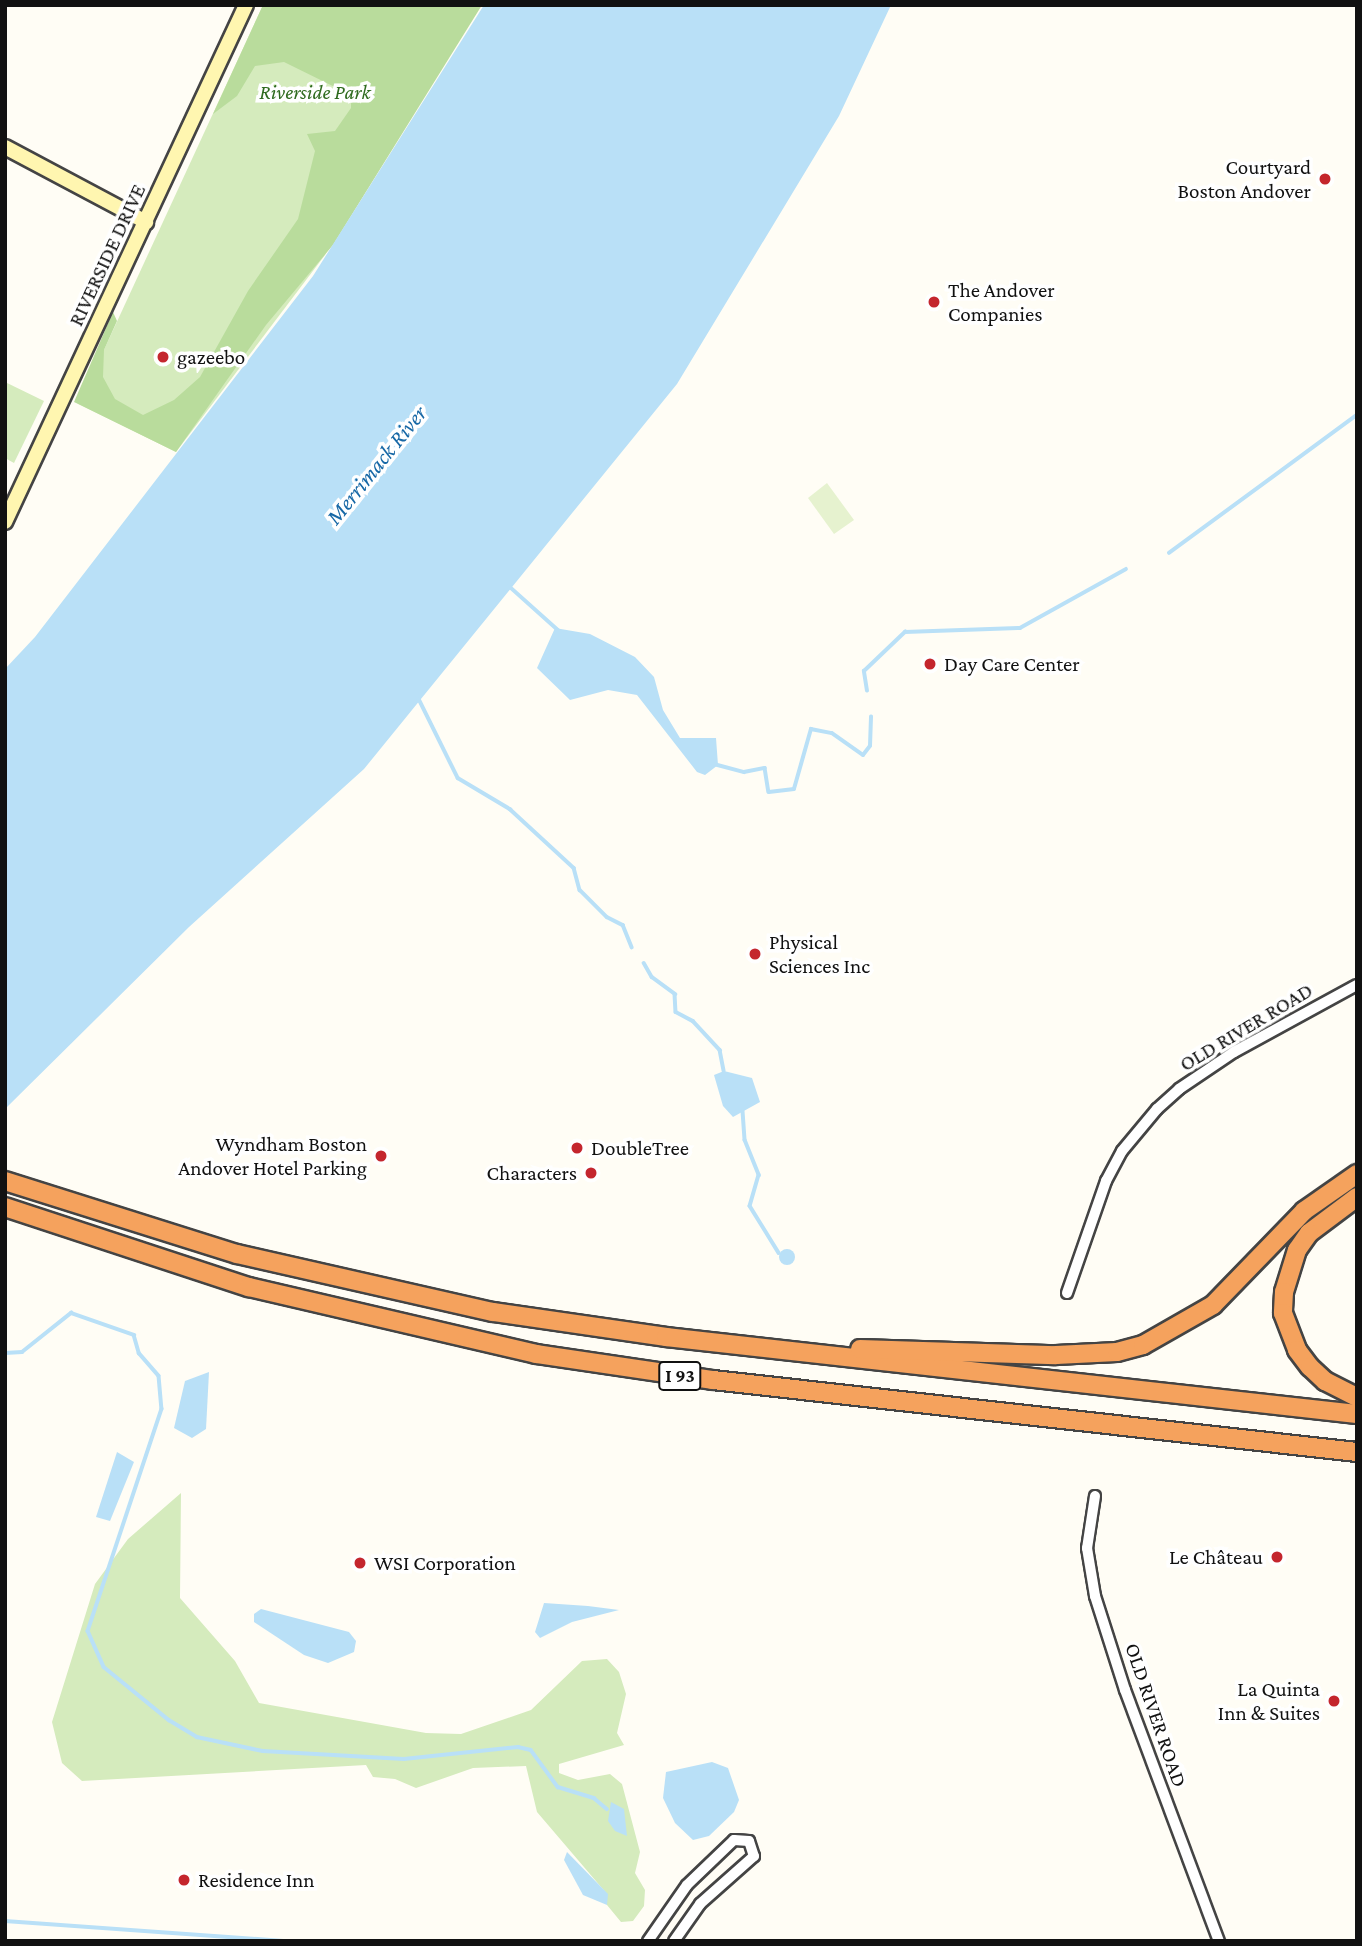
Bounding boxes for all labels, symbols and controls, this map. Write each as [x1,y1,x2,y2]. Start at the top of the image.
park label: Riverside Park [259,79,371,105]
place label: Courtyard Boston Andover [1178,154,1311,204]
marker: Courtyard Boston Andover [1317,171,1333,187]
street label: RIVERSIDE DRIVE [63,180,151,330]
place label: The Andover Companies [948,277,1055,327]
marker: The Andover Companies [926,294,942,310]
place label: gazeebo [177,344,245,370]
marker: gazeebo [155,349,171,365]
water label: Merrimack River [320,400,432,530]
place label: Day Care Center [944,651,1080,677]
marker: Day Care Center [922,656,938,672]
place label: Physical Sciences Inc [769,929,870,979]
marker: Physical Sciences Inc [747,946,763,962]
street label: OLD RIVER ROAD [1175,977,1317,1077]
place label: Wyndham Boston Andover Hotel Parking [178,1131,367,1181]
place label: DoubleTree [591,1135,689,1161]
marker: DoubleTree [569,1140,585,1156]
marker: Wyndham Boston Andover Hotel Parking [373,1148,389,1164]
place label: Characters [487,1160,577,1186]
marker: Characters [583,1165,599,1181]
road number: I 93 [657,1360,703,1392]
place label: Le Château [1169,1544,1263,1570]
marker: Le Château [1269,1549,1285,1565]
place label: WSI Corporation [374,1550,516,1576]
marker: WSI Corporation [352,1555,368,1571]
street label: OLD RIVER ROAD [1120,1640,1192,1790]
place label: La Quinta Inn & Suites [1218,1676,1320,1726]
marker: La Quinta Inn & Suites [1326,1693,1342,1709]
place label: Residence Inn [198,1867,315,1893]
marker: Residence Inn [176,1872,192,1888]

